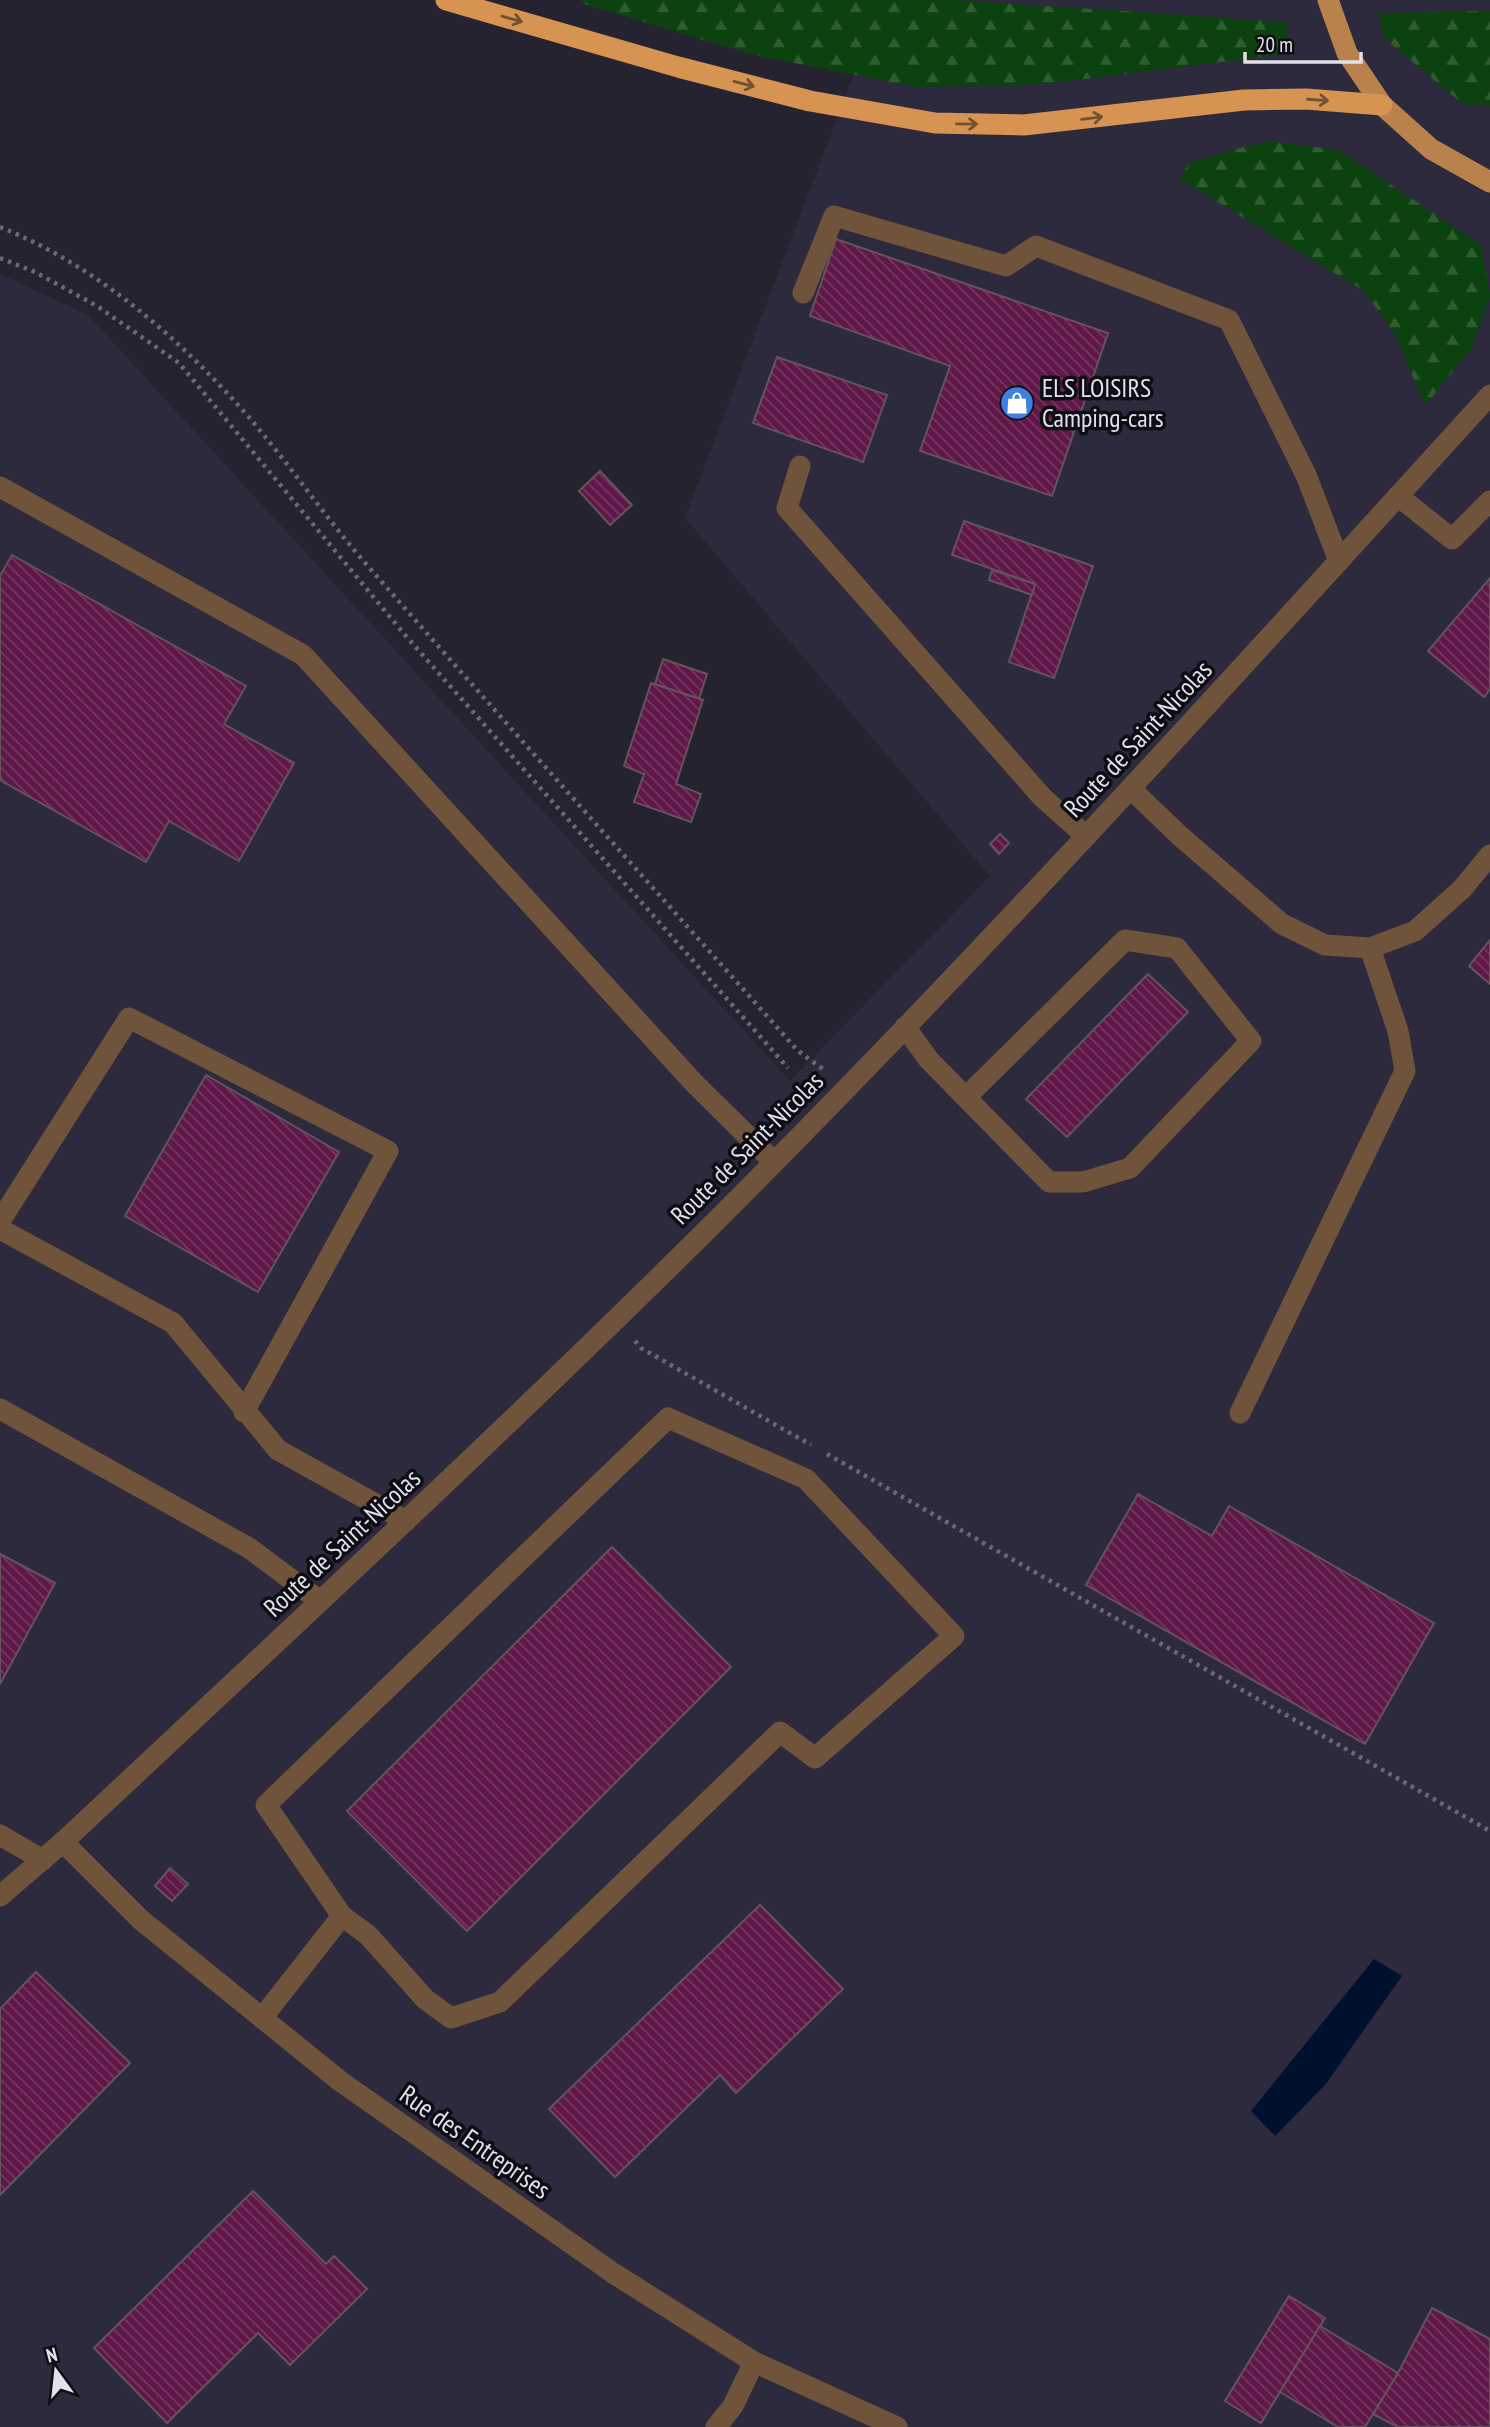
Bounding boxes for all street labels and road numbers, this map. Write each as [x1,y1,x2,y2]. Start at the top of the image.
street label: Route de Saint-Nicolas [1057,653,1219,824]
street label: Route de Saint-Nicolas [663,1064,830,1231]
street label: Route de Saint-Nicolas [256,1462,427,1624]
street label: Rue des Entreprises [394,2078,557,2206]

